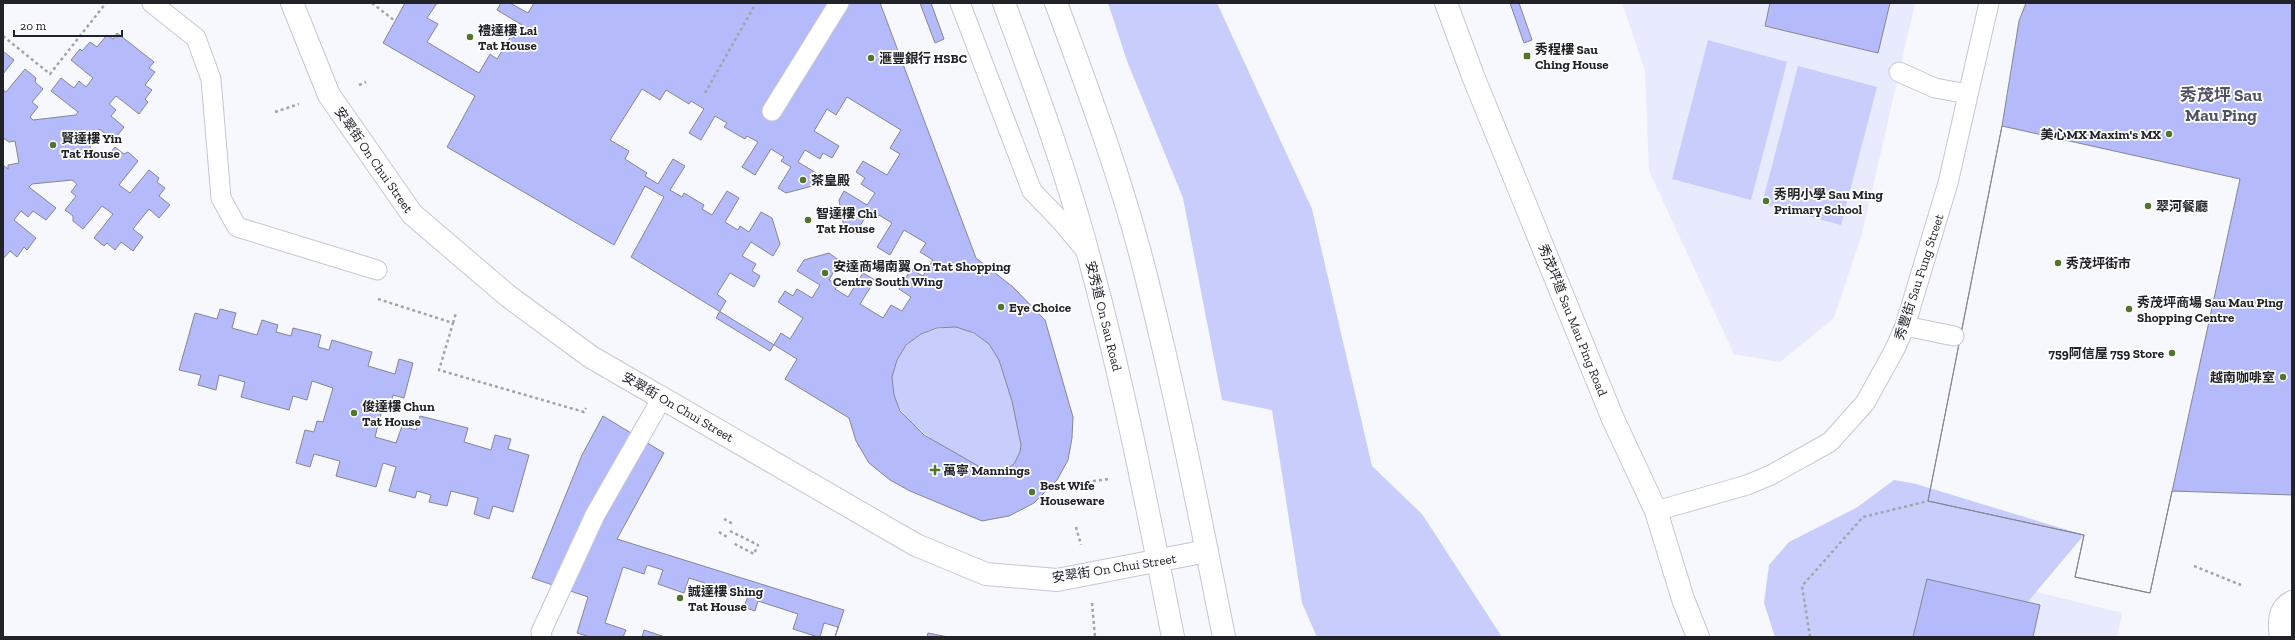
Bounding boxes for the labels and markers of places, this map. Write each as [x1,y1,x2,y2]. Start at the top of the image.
place label: 禮達樓 Lai Tat House [478,23,537,53]
marker: 禮達樓 Lai Tat House [465,32,475,42]
place label: 秀程樓 Sau Ching House [1535,42,1609,72]
place label: 滙豐銀行 HSBC [879,51,967,66]
marker: 秀程樓 Sau Ching House [1522,51,1532,61]
marker: 滙豐銀行 HSBC [866,53,876,63]
place label: 美心MX Maxim's MX [2040,127,2161,142]
marker: 美心MX Maxim's MX [2164,129,2174,139]
place label: 賢達樓 Yin Tat House [61,131,122,161]
marker: 賢達樓 Yin Tat House [48,140,58,150]
place label: 茶皇殿 [811,173,850,188]
marker: 茶皇殿 [798,175,808,185]
place label: 秀明小學 Sau Ming Primary School [1774,187,1883,217]
marker: 秀明小學 Sau Ming Primary School [1761,196,1771,206]
place label: 翠河餐廳 [2156,199,2208,214]
marker: 翠河餐廳 [2143,201,2153,211]
place label: 智達樓 Chi Tat House [816,206,877,236]
marker: 智達樓 Chi Tat House [803,215,813,225]
place label: 秀茂坪街市 [2066,256,2131,271]
marker: 秀茂坪街市 [2053,258,2063,268]
place label: 安達商場南翼 On Tat Shopping Centre South Wing [833,259,1011,289]
marker: 安達商場南翼 On Tat Shopping Centre South Wing [820,268,830,278]
place label: 秀茂坪商場 Sau Mau Ping Shopping Centre [2137,295,2284,325]
place label: Eye Choice [1009,300,1072,315]
marker: Eye Choice [996,302,1006,312]
marker: 秀茂坪商場 Sau Mau Ping Shopping Centre [2124,304,2134,314]
place label: 759阿信屋 759 Store [2049,346,2165,361]
marker: 759阿信屋 759 Store [2167,348,2177,358]
place label: 越南咖啡室 [2210,370,2275,385]
marker: 越南咖啡室 [2278,372,2288,382]
place label: 俊達樓 Chun Tat House [362,399,435,429]
marker: 俊達樓 Chun Tat House [349,408,359,418]
place label: 萬寧 Mannings [943,463,1030,478]
marker: 萬寧 Mannings [930,465,940,475]
place label: Best Wife Houseware [1040,478,1105,508]
marker: Best Wife Houseware [1027,487,1037,497]
place label: 誠達樓 Shing Tat House [688,584,764,614]
marker: 誠達樓 Shing Tat House [675,593,685,603]

